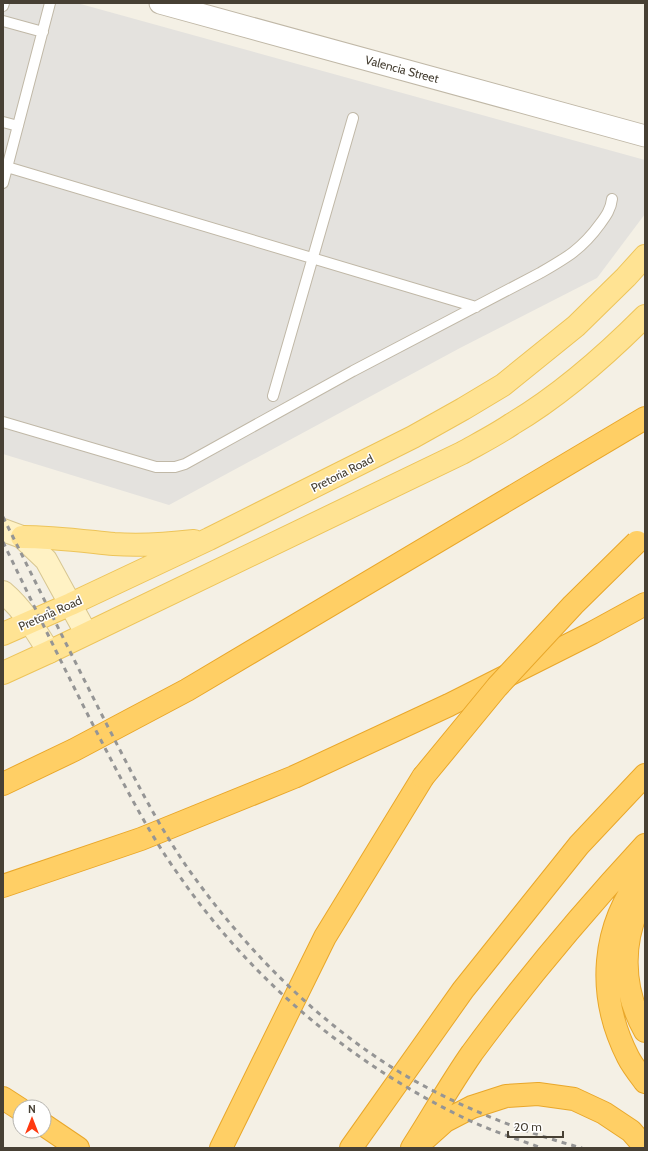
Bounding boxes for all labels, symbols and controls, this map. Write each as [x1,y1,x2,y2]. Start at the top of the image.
street label: Valencia Street [364,52,440,86]
street label: Pretoria Road [308,451,376,495]
street label: Pretoria Road [16,592,84,634]
north arrow [12,1099,52,1139]
text: N [28,1102,36,1116]
scale bar [508,1113,563,1139]
text: 20 m [514,1119,542,1134]

